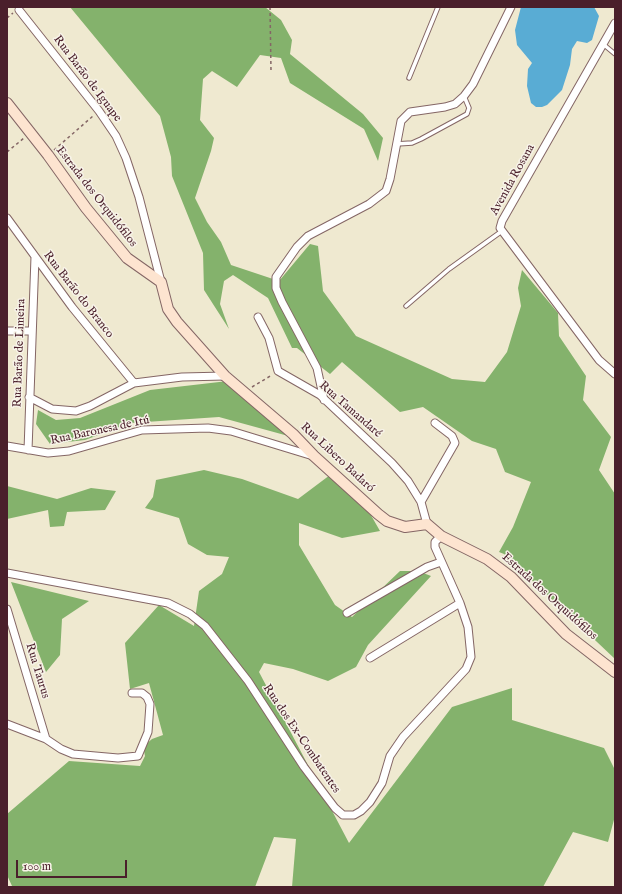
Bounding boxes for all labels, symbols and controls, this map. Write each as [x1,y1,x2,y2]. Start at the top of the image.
street label: Rua Barão de Iguape [50,33,124,125]
street label: Avenida Rosana [488,142,538,218]
street label: Estrada dos Orquidófilos [52,144,140,250]
street label: Rua Barão do Branco [40,249,116,341]
street label: Rua Barão de Limeira [11,298,29,408]
street label: Rua Tamandaré [316,379,384,441]
street label: Rua Baronesa de Itú [49,413,151,449]
street label: Rua Libero Badaró [297,420,377,496]
street label: Estrada dos Orquidófilos [498,550,600,644]
street label: Rua Taurus [22,642,52,700]
street label: Rua dos Ex-Combatentes [259,682,343,796]
scale bar [18,852,129,878]
text: 100 m [23,859,51,874]

